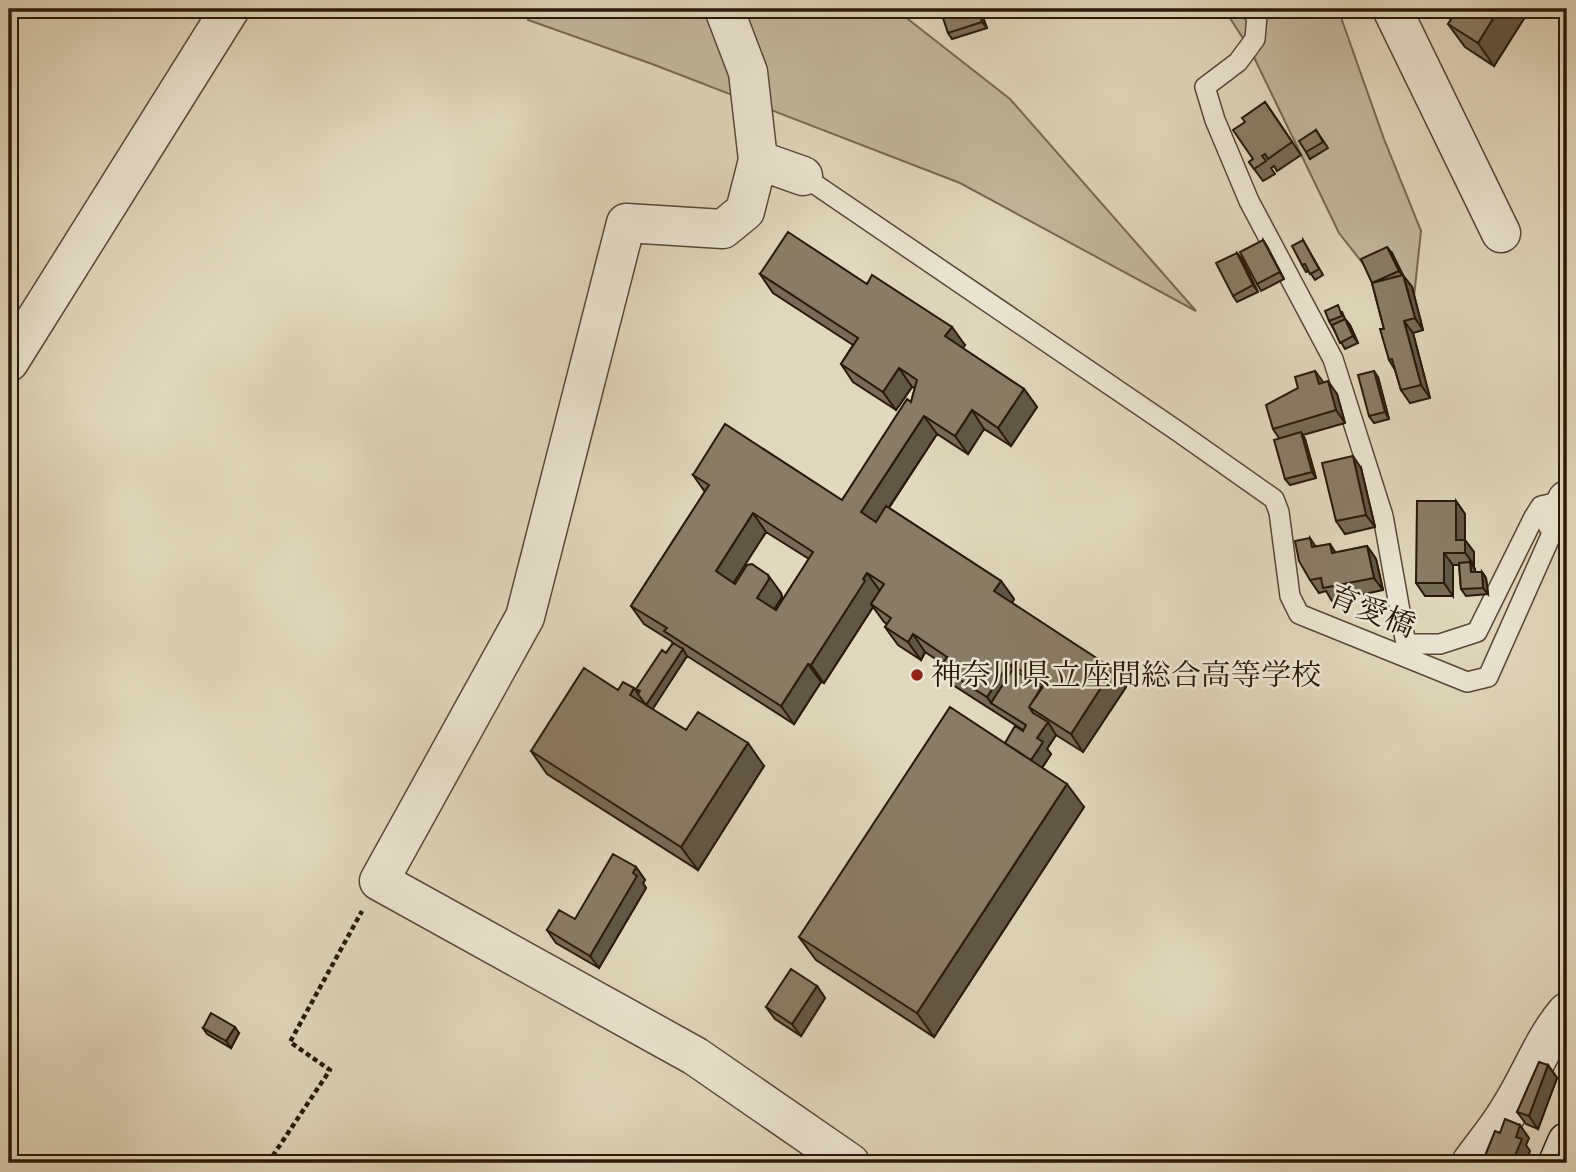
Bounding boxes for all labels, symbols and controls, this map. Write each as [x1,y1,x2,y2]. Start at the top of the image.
street label: 育愛橋 [1322,576,1421,647]
place label: 神奈川県立座間総合高等学校 [931,655,1321,696]
marker: 神奈川県立座間総合高等学校 [909,667,925,683]

